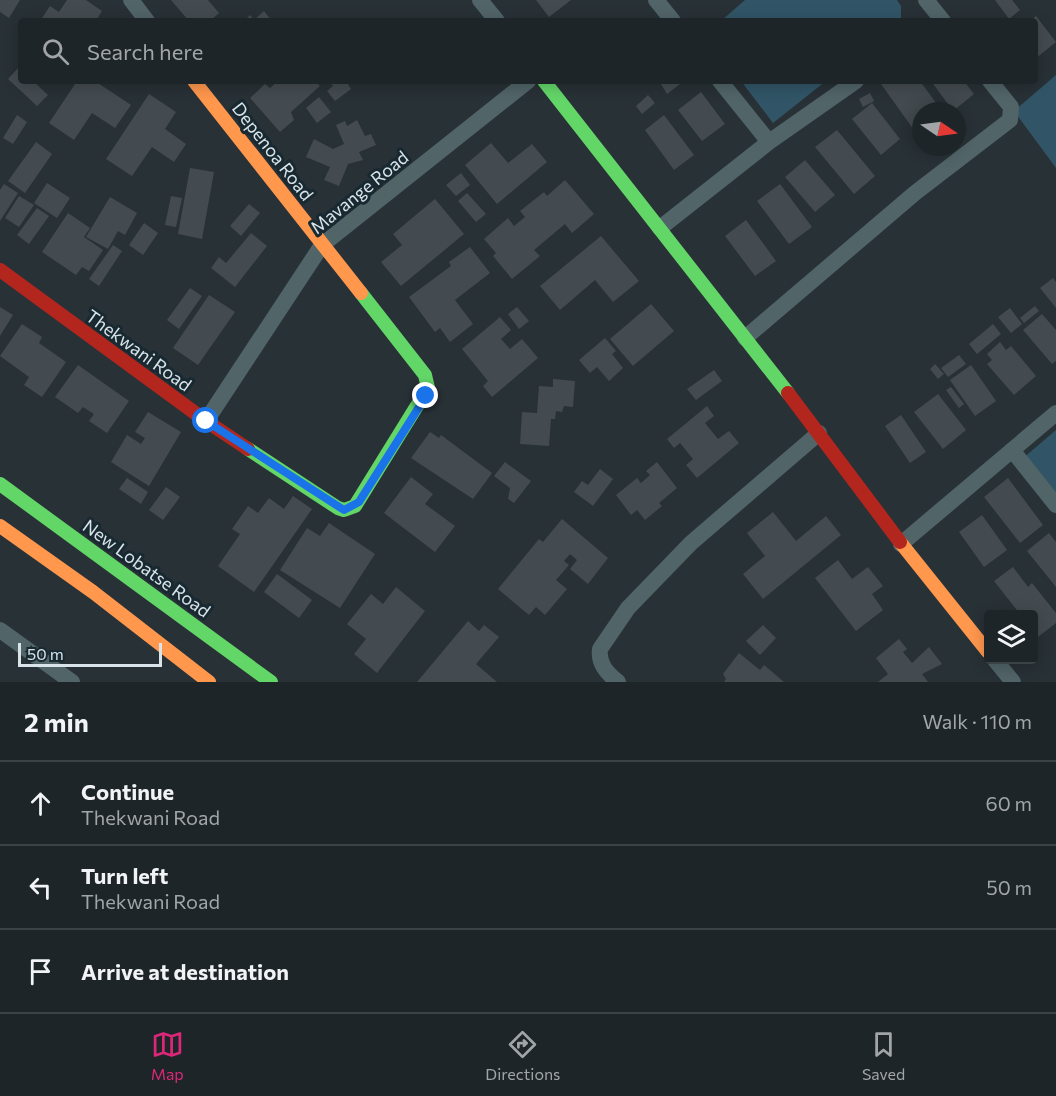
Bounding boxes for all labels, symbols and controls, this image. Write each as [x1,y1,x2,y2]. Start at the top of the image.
search box [18,18,1038,84]
icon: search [39,35,72,68]
text: Search here [87,38,203,65]
street label: Depenoa Road [228,97,318,205]
north arrow [912,102,966,156]
street label: Mavange Road [306,146,412,238]
street label: Thekwani Road [82,304,196,396]
route end [412,382,438,408]
route start [192,407,218,433]
street label: New Lobatse Road [79,514,215,622]
map controls [984,610,1038,664]
button: layers [984,610,1038,664]
scale bar [18,640,162,668]
text: 50 m [27,644,64,663]
text: 2 min [24,706,89,737]
text: Walk · 110 m [922,709,1032,733]
text: Continue [81,778,174,805]
icon: ahead [24,787,57,820]
text: 60 m [986,791,1032,815]
text: Thekwani Road [81,805,220,829]
text: Turn left [81,862,168,889]
icon: left [24,871,57,904]
text: 50 m [986,875,1032,899]
text: Thekwani Road [81,889,220,913]
icon: arrive [24,955,57,988]
text: Arrive at destination [81,958,289,985]
tab: Map [151,1028,184,1083]
tab: Directions [485,1028,560,1083]
tab: Saved [862,1028,905,1083]

